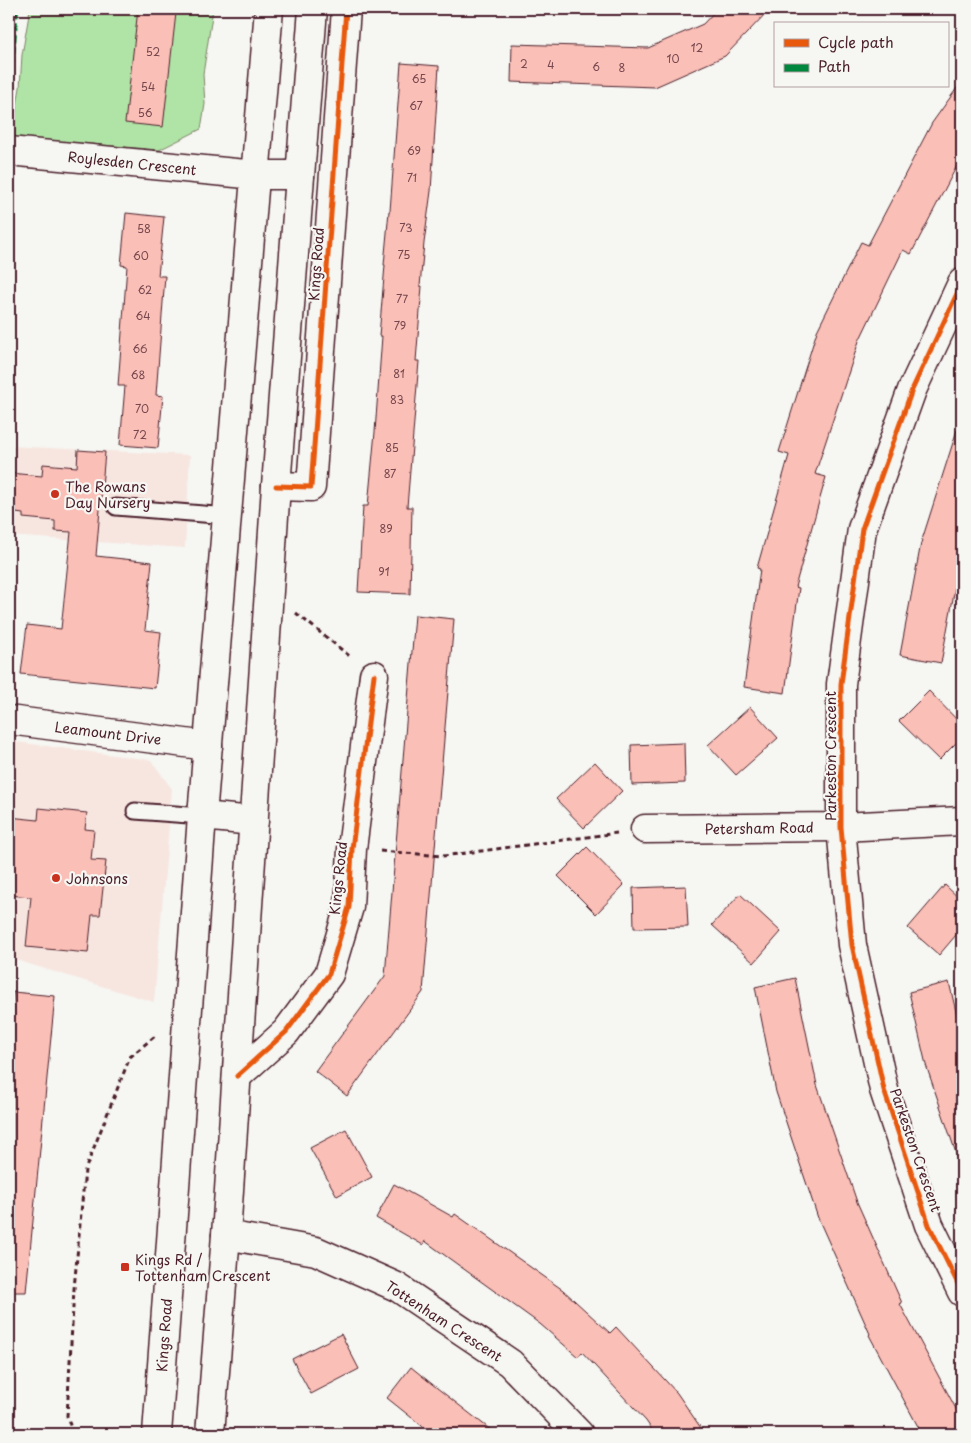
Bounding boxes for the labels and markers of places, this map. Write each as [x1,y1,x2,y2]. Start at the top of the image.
place label: The Rowans Day Nursery [65,476,151,513]
marker: The Rowans Day Nursery [49,488,61,500]
place label: Johnsons [66,868,128,889]
marker: Johnsons [50,872,62,884]
place label: Kings Rd / Tottenham Crescent [135,1249,271,1286]
marker: Kings Rd / Tottenham Crescent [119,1261,131,1273]

